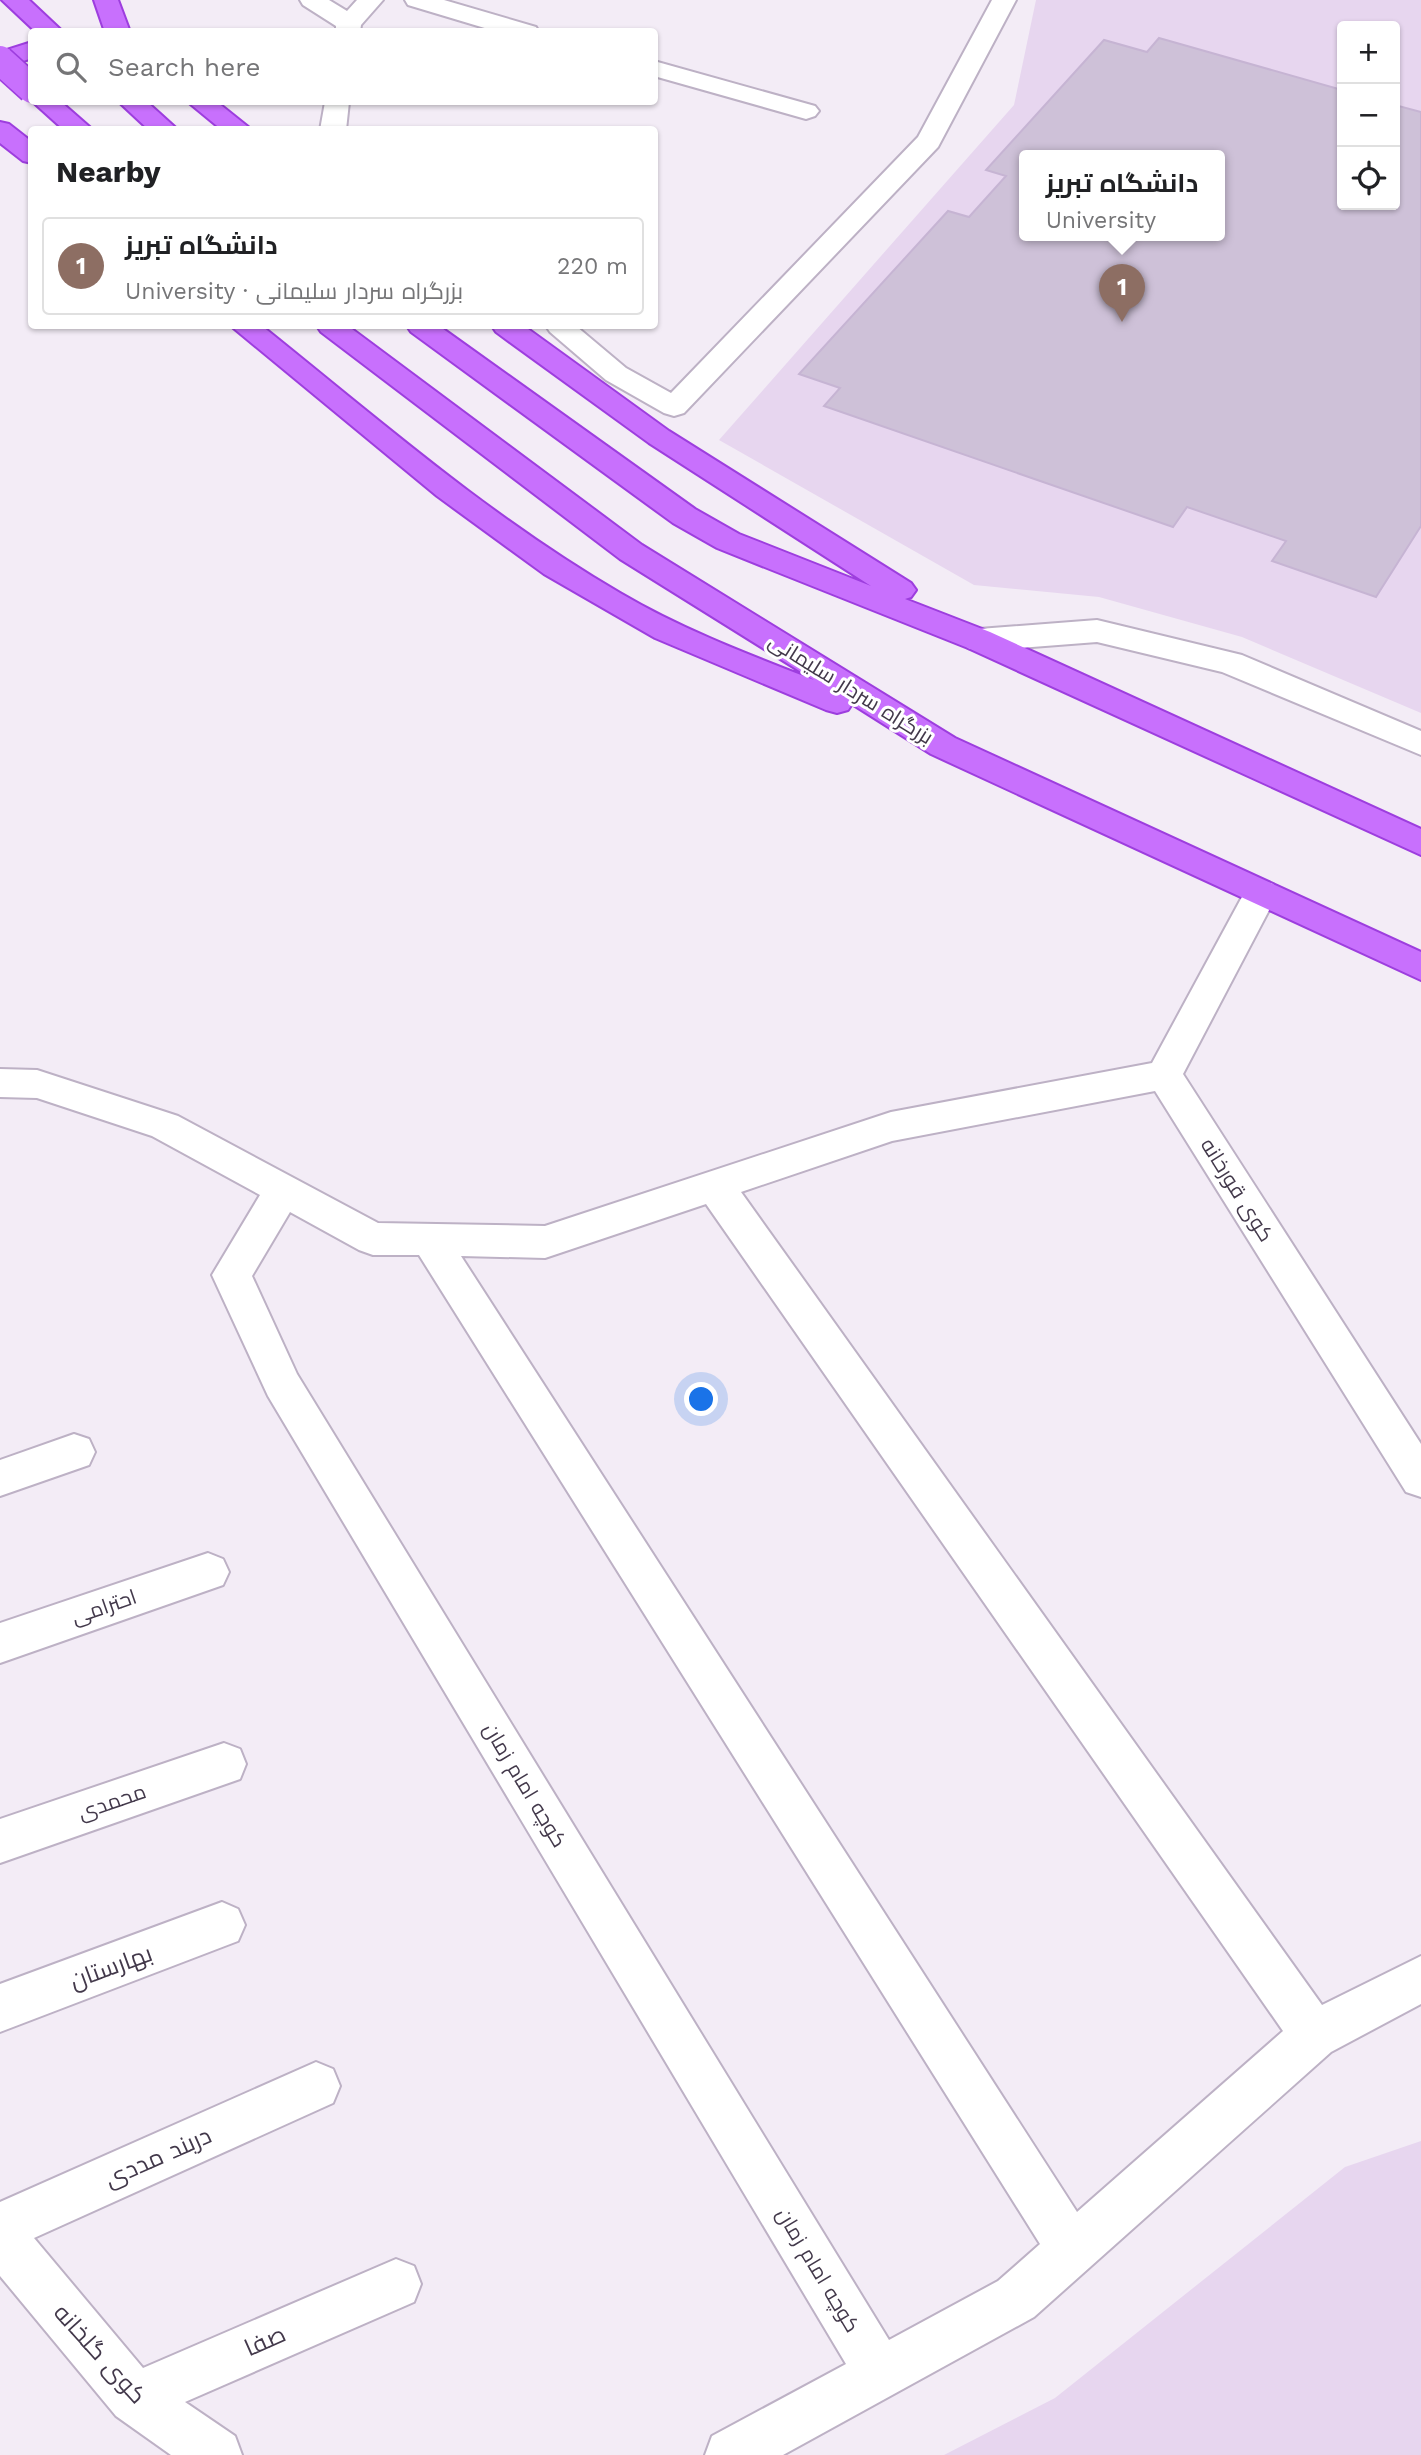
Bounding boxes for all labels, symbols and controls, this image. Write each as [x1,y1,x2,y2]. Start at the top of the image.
map controls [1337,21,1400,210]
button: + [1337,21,1400,84]
search box [28,28,658,105]
icon: search [52,48,90,86]
text: Search here [108,52,260,82]
button: − [1337,84,1400,147]
button: locate [1337,147,1400,210]
popup [1019,150,1225,241]
text: Nearby [56,154,161,189]
text: دانشگاه تبریز [1046,168,1198,198]
text: University [1046,207,1156,234]
text: دانشگاه تبریز [125,230,278,260]
text: 1 [76,253,86,280]
text: 220 m [557,253,628,280]
pin: 1 [1099,264,1145,322]
text: University · بزرگراه سردار سلیمانی [125,278,463,305]
street label: بزرگراه سردار سلیمانی [764,628,938,750]
street label: کوی قورخانه [1195,1133,1279,1247]
your location [684,1382,718,1416]
street label: احترامی [68,1584,140,1630]
street label: کوچه امام زمان [477,1718,572,1853]
street label: محمدی [74,1778,150,1826]
street label: بهارستان [66,1939,156,1995]
street label: دربند مددی [100,2121,216,2193]
street label: کوچه امام زمان [770,2203,865,2338]
street label: کوی گلخانه [48,2299,152,2409]
street label: صفا [240,2320,290,2362]

